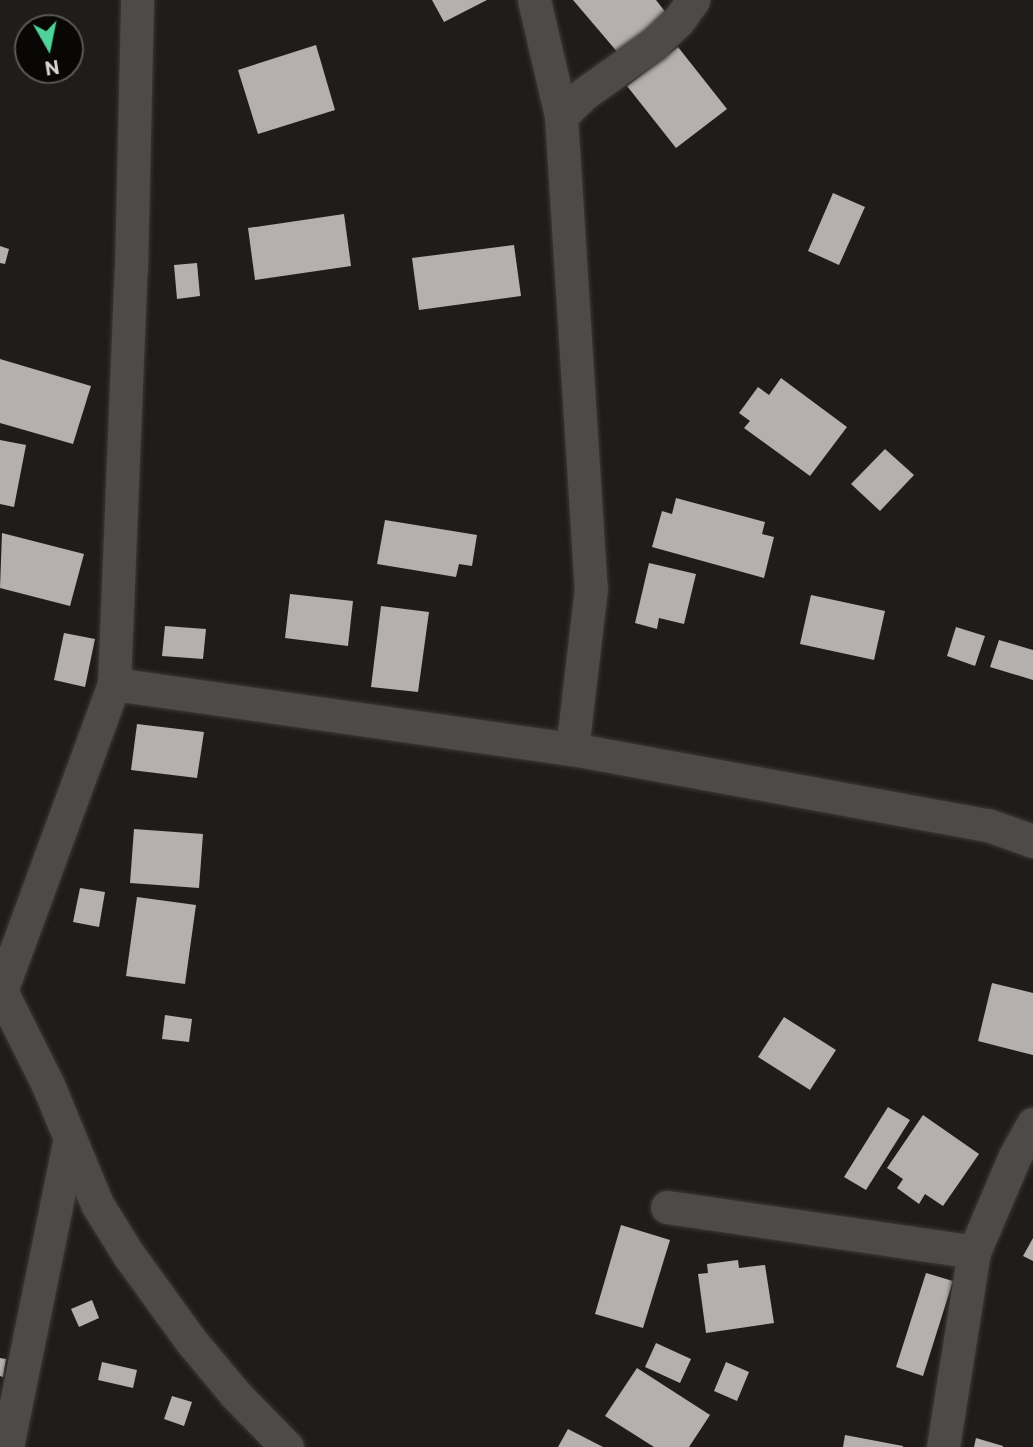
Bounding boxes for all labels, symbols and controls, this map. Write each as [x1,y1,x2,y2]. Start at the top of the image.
north arrow [14,14,84,84]
text: N [43,56,61,81]

